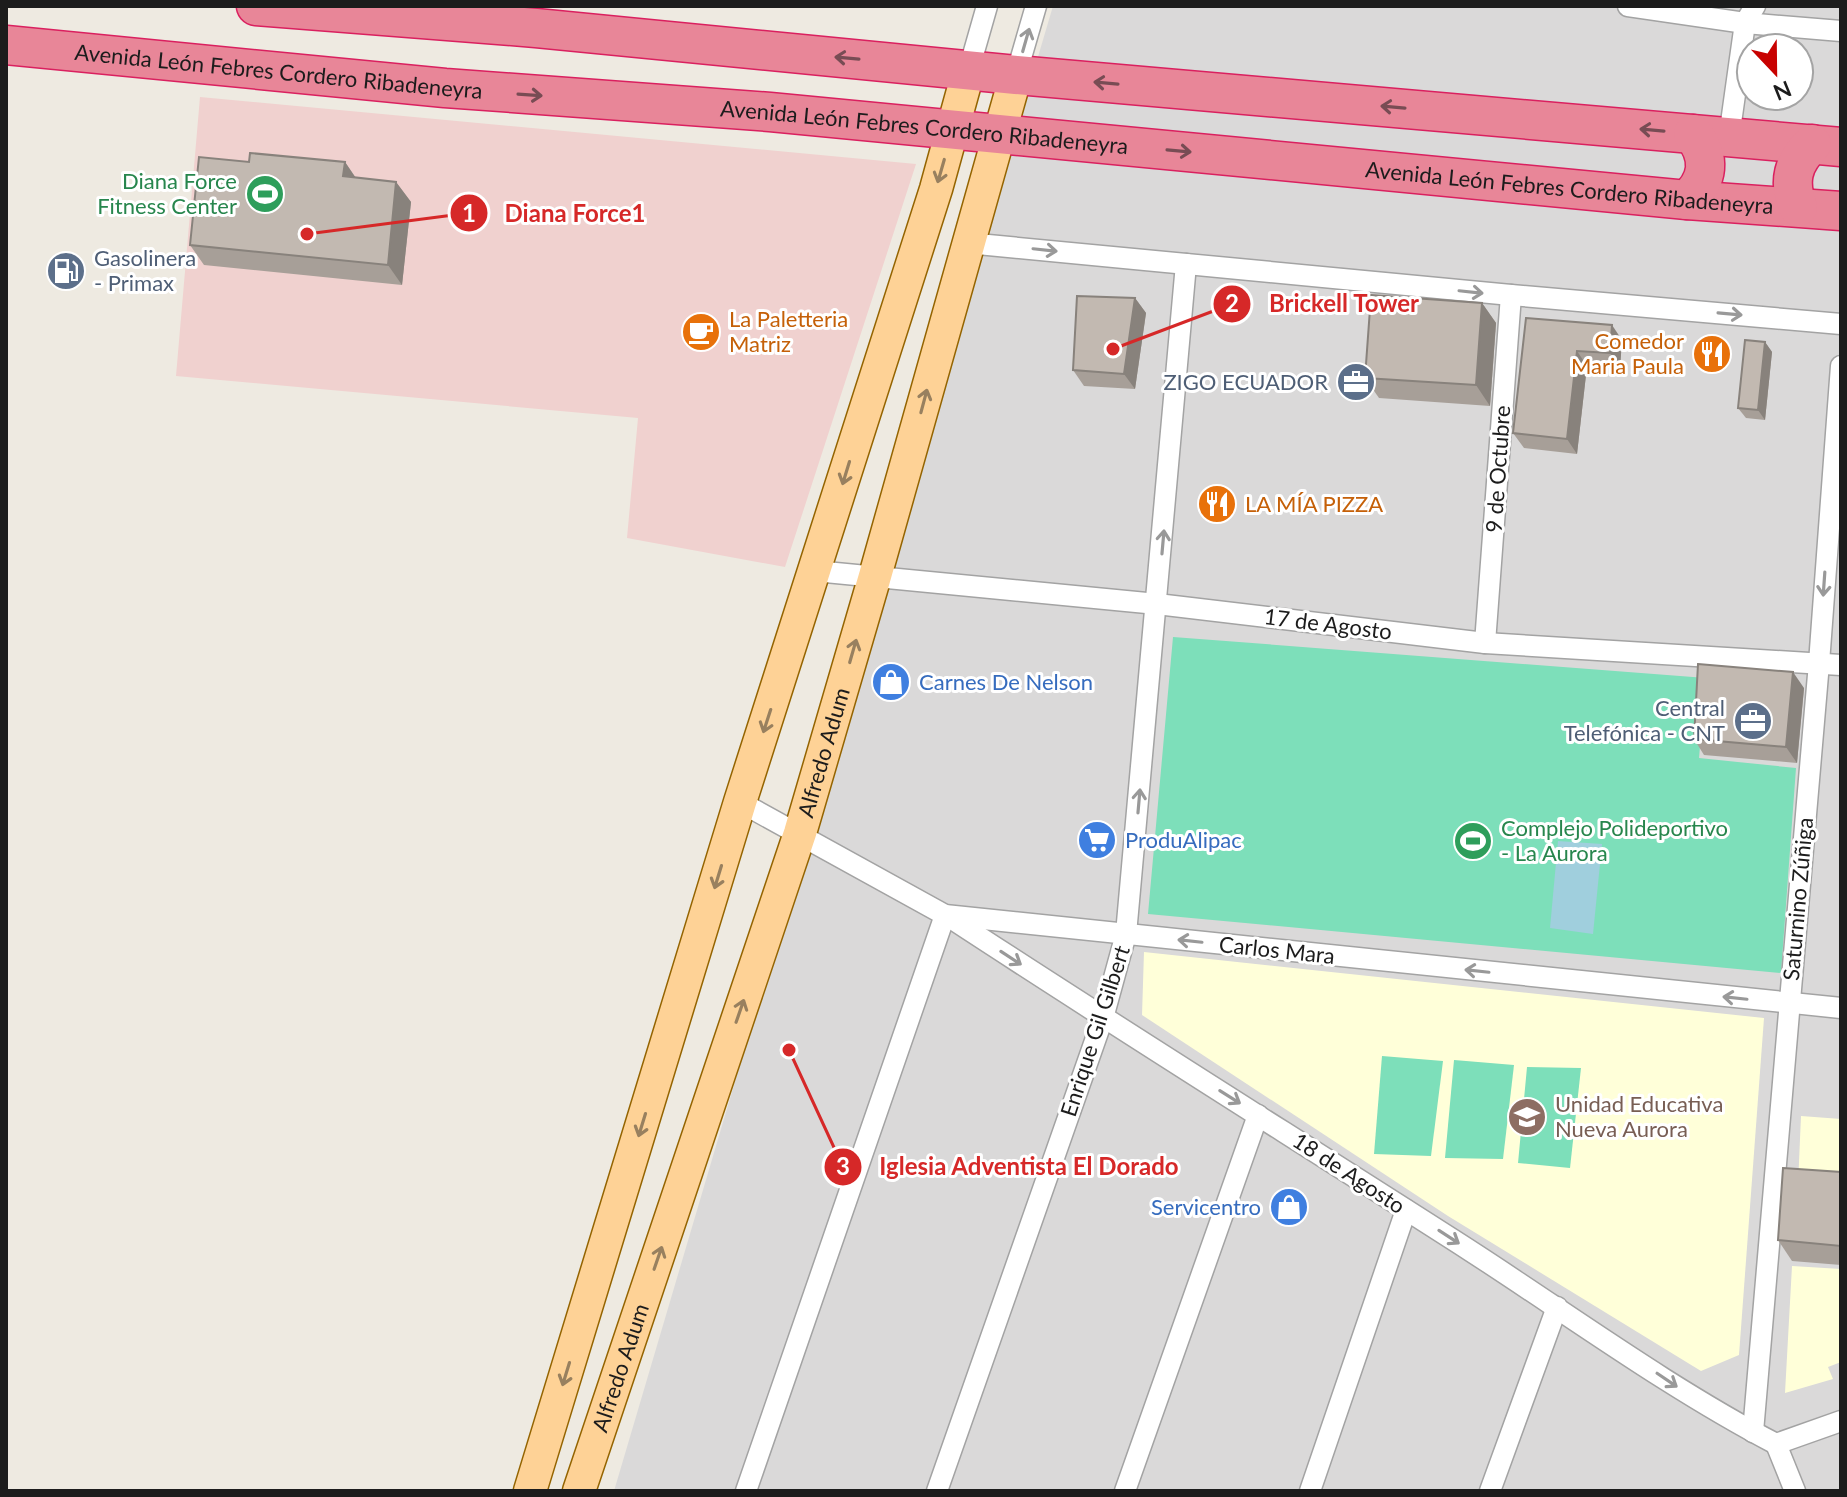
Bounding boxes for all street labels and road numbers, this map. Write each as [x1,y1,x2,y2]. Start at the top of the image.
street label: Avenida León Febres Cordero Ribadeneyra [74,38,484,104]
street label: Avenida León Febres Cordero Ribadeneyra [719,94,1129,159]
street label: Avenida León Febres Cordero Ribadeneyra [1364,155,1774,219]
street label: 9 de Octubre [1480,404,1515,534]
street label: 17 de Agosto [1263,602,1393,645]
street label: Alfredo Adum [791,684,855,820]
street label: Saturnino Zúñiga [1777,816,1818,982]
street label: Carlos Mara [1218,930,1336,969]
street label: Enrique Gil Gilbert [1054,942,1135,1120]
street label: 18 de Agosto [1288,1126,1410,1219]
street label: Alfredo Adum [586,1300,654,1435]

